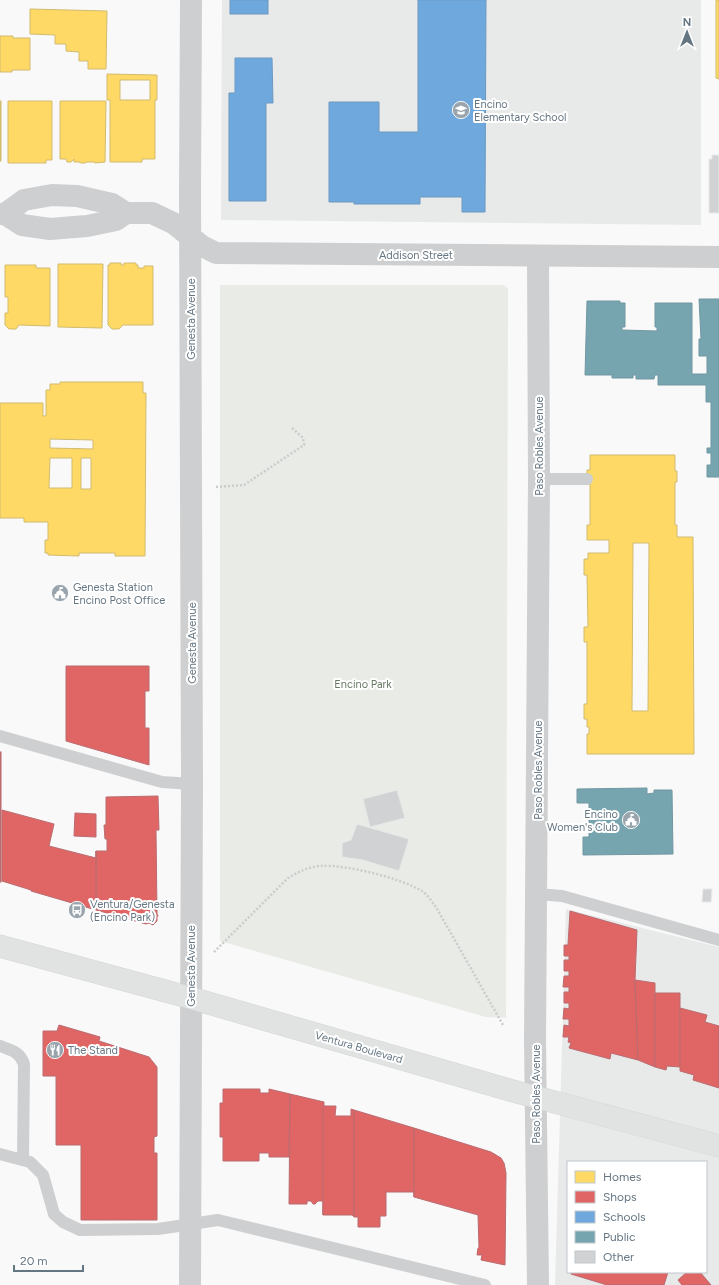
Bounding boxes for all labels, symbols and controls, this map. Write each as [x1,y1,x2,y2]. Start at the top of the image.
north arrow [667,12,707,52]
text: N [683,16,691,29]
place label: Encino Elementary School [474,98,566,124]
school or university icon: Encino Elementary School [451,100,471,120]
street label: Addison Street [379,249,453,262]
street label: Genesta Avenue [185,278,198,360]
street label: Paso Robles Avenue [533,396,546,496]
place label: Genesta Station Encino Post Office [73,581,165,607]
public building icon: Genesta Station Encino Post Office [50,583,70,603]
street label: Genesta Avenue [186,602,199,684]
park label: Encino Park [334,678,392,691]
street label: Paso Robles Avenue [532,720,545,820]
place label: Encino Women's Club [547,808,618,834]
public building icon: Encino Women's Club [621,810,641,830]
place label: Ventura/Genesta (Encino Park) [90,898,175,924]
bus stop icon: Ventura/Genesta (Encino Park) [67,900,87,920]
street label: Genesta Avenue [185,925,198,1007]
street label: Ventura Boulevard [314,1029,404,1066]
restaurant icon: The Stand [45,1040,65,1060]
place label: The Stand [68,1044,118,1057]
street label: Paso Robles Avenue [530,1044,543,1144]
legend [567,1161,707,1273]
text: Homes [603,1170,642,1184]
text: Shops [603,1190,637,1204]
text: Schools [603,1210,646,1224]
text: Public [603,1230,636,1244]
scale bar [14,1247,83,1273]
text: Other [603,1250,634,1264]
text: 20 m [20,1254,48,1268]

